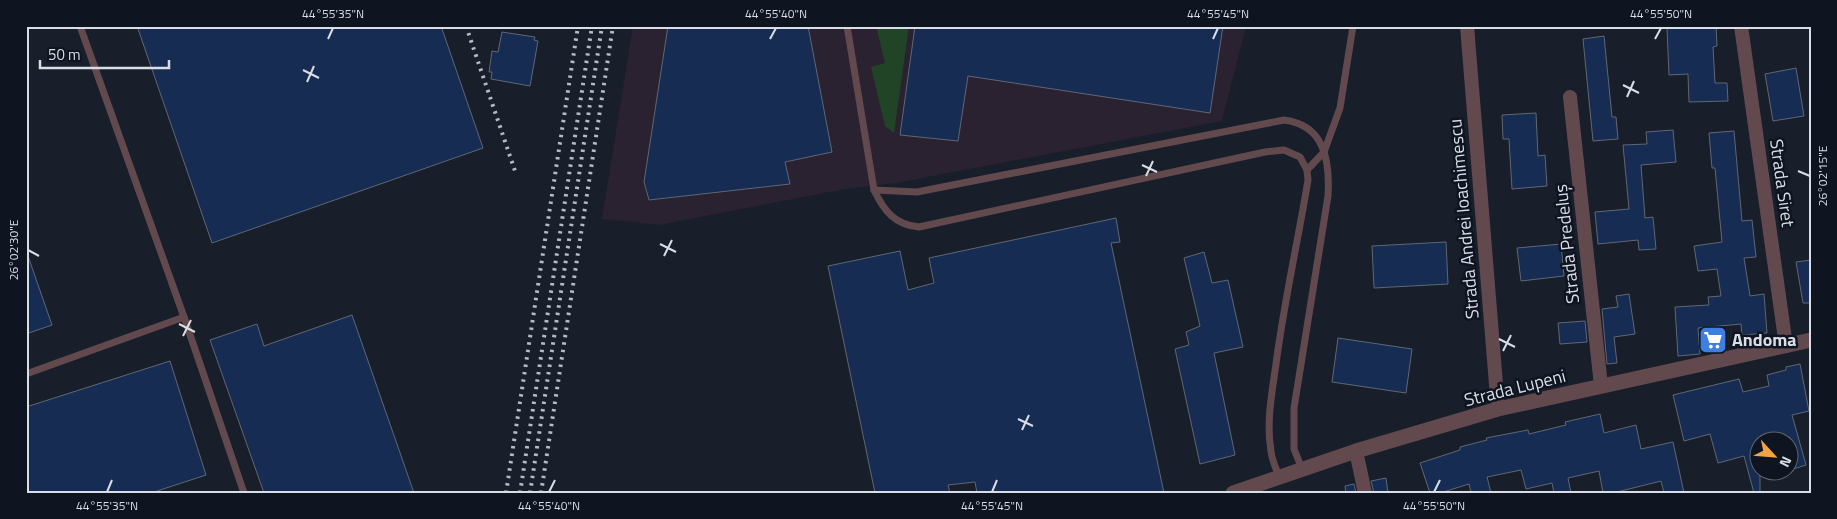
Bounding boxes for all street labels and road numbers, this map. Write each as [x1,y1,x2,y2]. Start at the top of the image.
street label: Strada Andrei Ioachimescu [1441,118,1486,320]
street label: Strada Siret [1763,137,1802,229]
street label: Strada Predeluș [1547,183,1586,305]
street label: Strada Lupeni [1461,362,1569,413]

